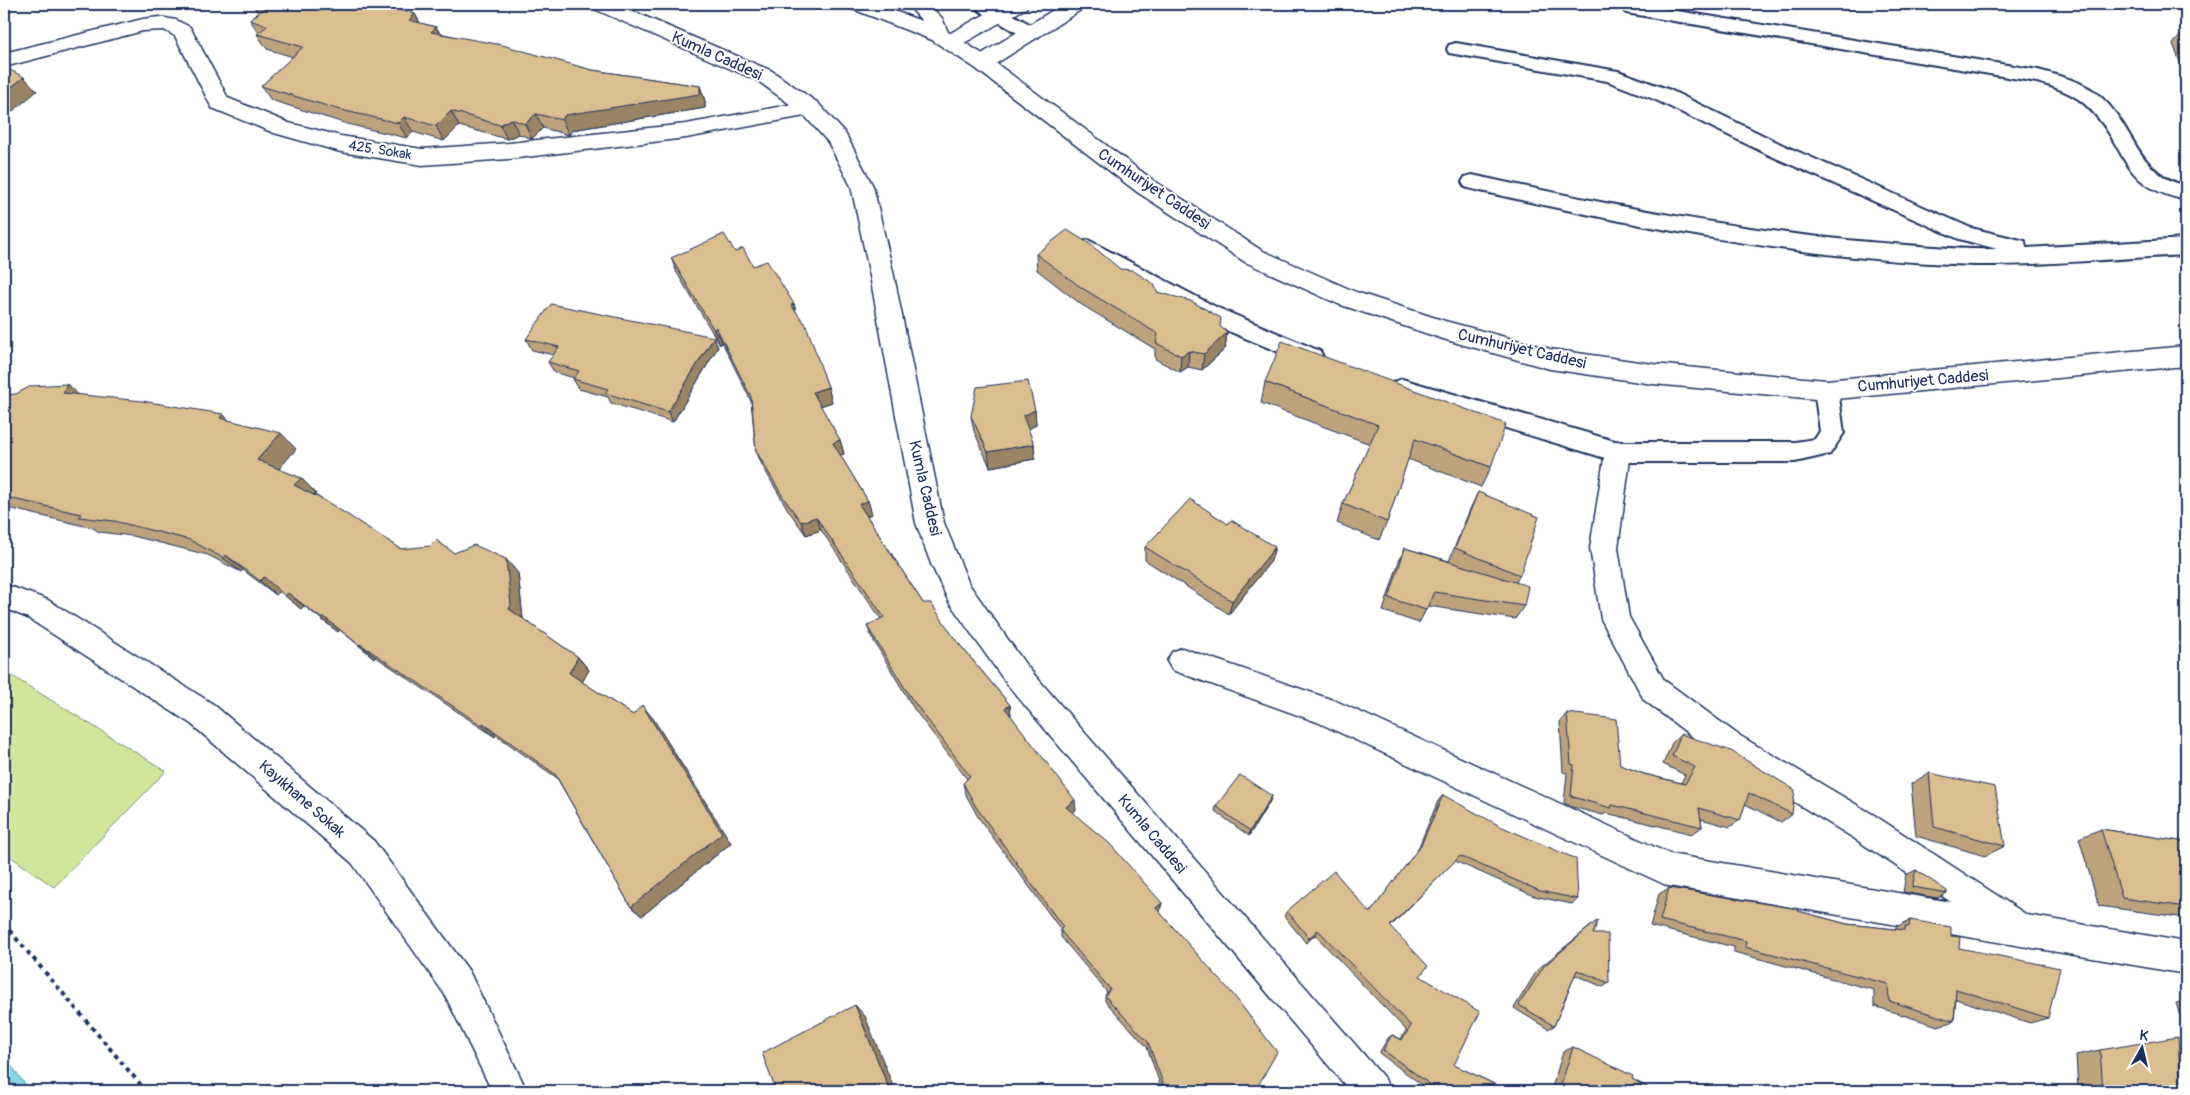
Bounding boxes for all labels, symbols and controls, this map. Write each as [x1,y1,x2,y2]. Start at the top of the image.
street label: Kumla Caddesi [669,27,766,85]
street label: 425. Sokak [347,137,413,163]
street label: Cumhuriyet Caddesi [1094,144,1214,234]
street label: Cumhuriyet Caddesi [1456,324,1588,374]
street label: Cumhuriyet Caddesi [1857,365,1989,397]
street label: Kumla Caddesi [904,438,946,538]
street label: Kayıkhane Sokak [255,756,350,842]
street label: Kumla Caddesi [1113,790,1191,878]
north arrow [2118,1022,2168,1072]
text: K [2138,1027,2150,1045]

